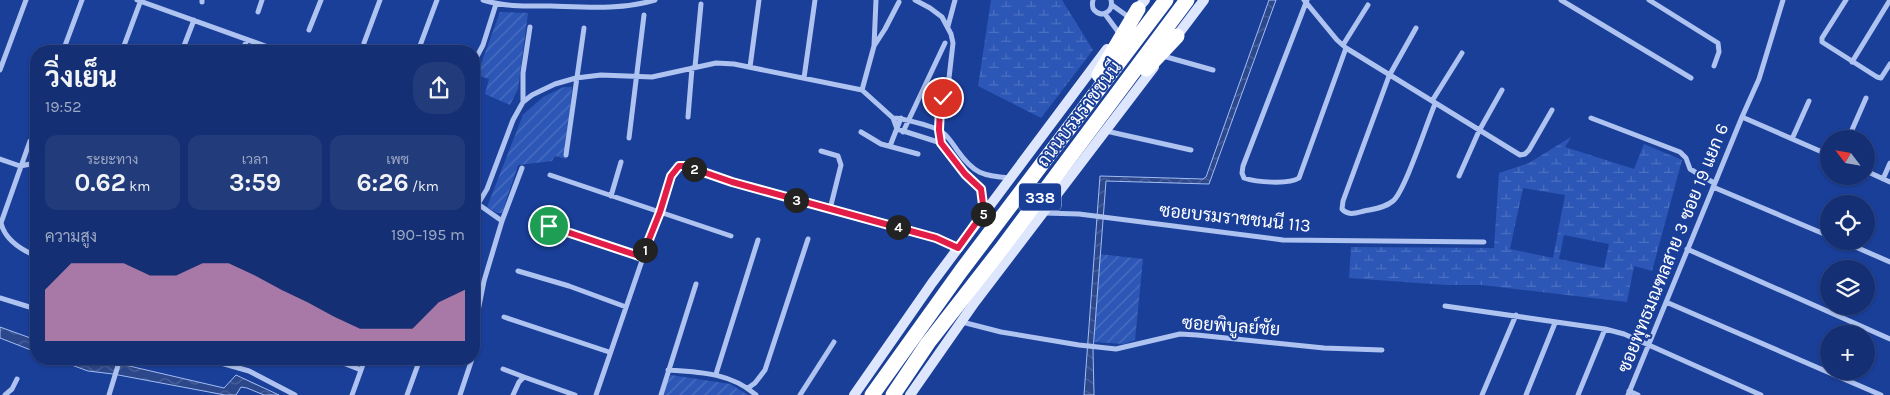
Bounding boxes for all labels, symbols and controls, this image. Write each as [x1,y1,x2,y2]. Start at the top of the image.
street label: ถนนบรมราชชนนี [1030,55,1126,171]
text: วิ่งเย็น [45,61,117,94]
button: share [413,62,465,114]
pin [922,77,964,119]
icon: check [929,84,957,112]
text: 19:52 [45,97,82,116]
street label: ซอยพุทธมณฑลสาย 3 ซอย 19 แยก 6 [1613,120,1734,376]
north arrow [1820,130,1875,185]
map controls [1820,130,1875,380]
text: ระยะทาง [86,151,138,168]
text: เวลา [242,151,268,168]
text: เพซ [386,151,409,168]
pin: 2 [682,156,706,182]
text: 2 [690,161,699,178]
text: 0.62 [74,168,126,197]
text: 3:59 [229,168,281,197]
text: 6:26 [356,168,409,197]
text: km [126,178,150,195]
text: /km [409,178,439,195]
road number: 338 [1019,183,1061,210]
pin: 3 [784,188,808,212]
text: 3 [792,192,801,209]
button: locate [1820,195,1875,250]
street label: ซอยบรมราชชนนี 113 [1158,197,1312,237]
pin: 5 [970,202,996,226]
pin [528,205,570,247]
text: 5 [979,206,988,223]
icon: arrive [535,212,563,240]
pin: 4 [886,214,910,240]
text: 4 [894,219,903,236]
text: 190–195 m [391,225,465,244]
text: ความสูง [45,227,97,246]
pin: 1 [632,238,658,262]
text: 1 [643,242,648,259]
button: layers [1820,260,1875,315]
street label: ซอยพิบูลย์ชัย [1181,310,1281,342]
button: + [1820,325,1875,380]

